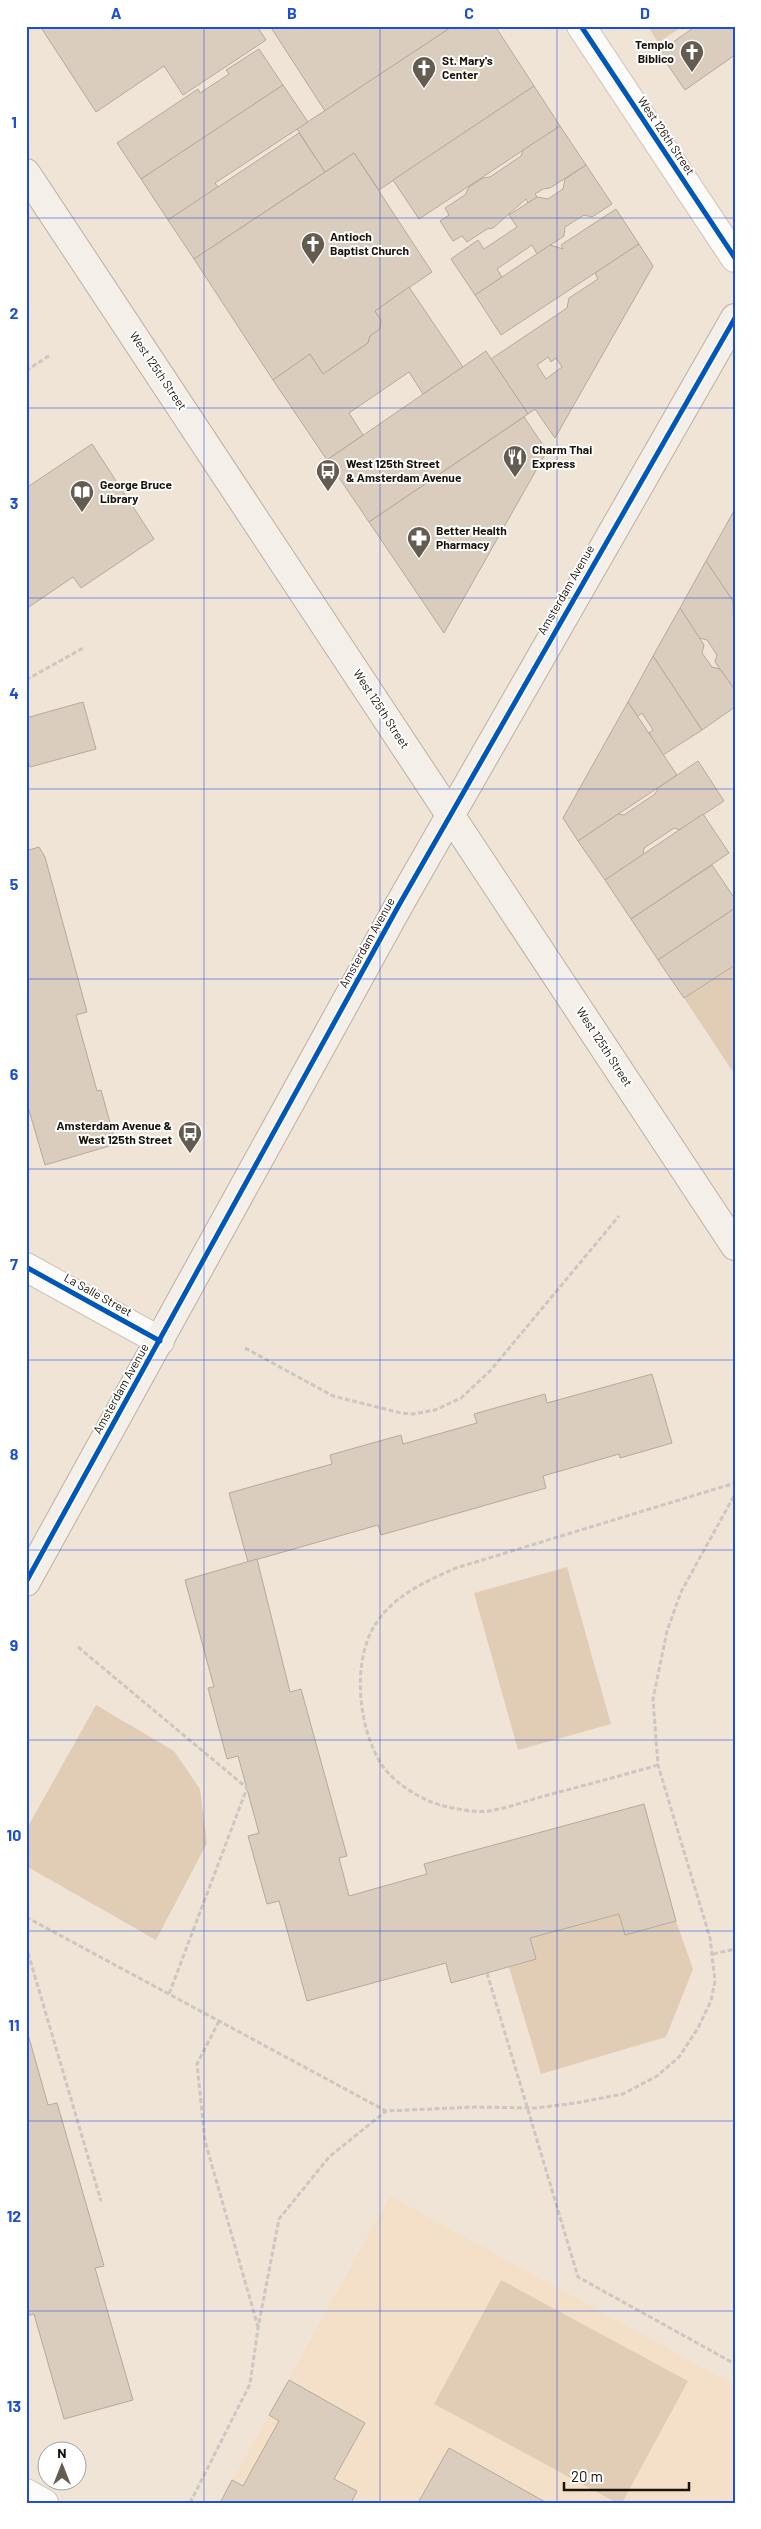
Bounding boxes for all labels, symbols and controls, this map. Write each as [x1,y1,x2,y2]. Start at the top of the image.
text: A [111,3,122,22]
text: B [287,3,297,22]
text: C [464,3,474,22]
text: D [640,3,650,22]
place label: Templo Biblico [635,37,674,65]
church icon: Templo Biblico [679,39,705,73]
place label: St. Mary's Center [442,53,493,81]
church icon: St. Mary's Center [411,55,437,89]
street label: West 126th Street [635,94,698,177]
text: 1 [11,112,17,131]
place label: Antioch Baptist Church [330,229,409,257]
church icon: Antioch Baptist Church [300,231,326,265]
text: 2 [10,303,19,322]
street label: West 125th Street [127,329,190,412]
place label: Charm Thai Express [532,442,592,470]
restaurant icon: Charm Thai Express [502,444,528,478]
place label: West 125th Street & Amsterdam Avenue [346,456,462,484]
bus stop icon: West 125th Street & Amsterdam Avenue [315,458,341,492]
place label: George Bruce Library [100,477,172,505]
library icon: George Bruce Library [69,479,95,513]
text: 3 [10,493,18,512]
place label: Better Health Pharmacy [436,523,507,551]
pharmacy icon: Better Health Pharmacy [406,525,432,559]
street label: Amsterdam Avenue [534,542,596,637]
street label: West 125th Street [351,666,413,751]
text: 4 [9,683,19,702]
text: 5 [10,874,19,893]
street label: Amsterdam Avenue [336,895,397,990]
street label: West 125th Street [574,1004,636,1089]
text: 6 [10,1064,19,1083]
place label: Amsterdam Avenue & West 125th Street [57,1118,172,1146]
bus stop icon: Amsterdam Avenue & West 125th Street [177,1120,203,1154]
text: 7 [10,1254,18,1273]
street label: La Salle Street [62,1270,135,1319]
street label: Amsterdam Avenue [90,1341,151,1436]
text: 8 [10,1444,19,1463]
text: 9 [10,1635,18,1654]
text: 10 [7,1825,21,1844]
text: 11 [8,2015,20,2034]
text: 12 [7,2206,21,2225]
text: 13 [7,2396,21,2415]
north arrow [38,2442,88,2492]
text: N [57,2444,67,2461]
scale bar [564,2459,688,2491]
text: 20 m [571,2467,603,2485]

